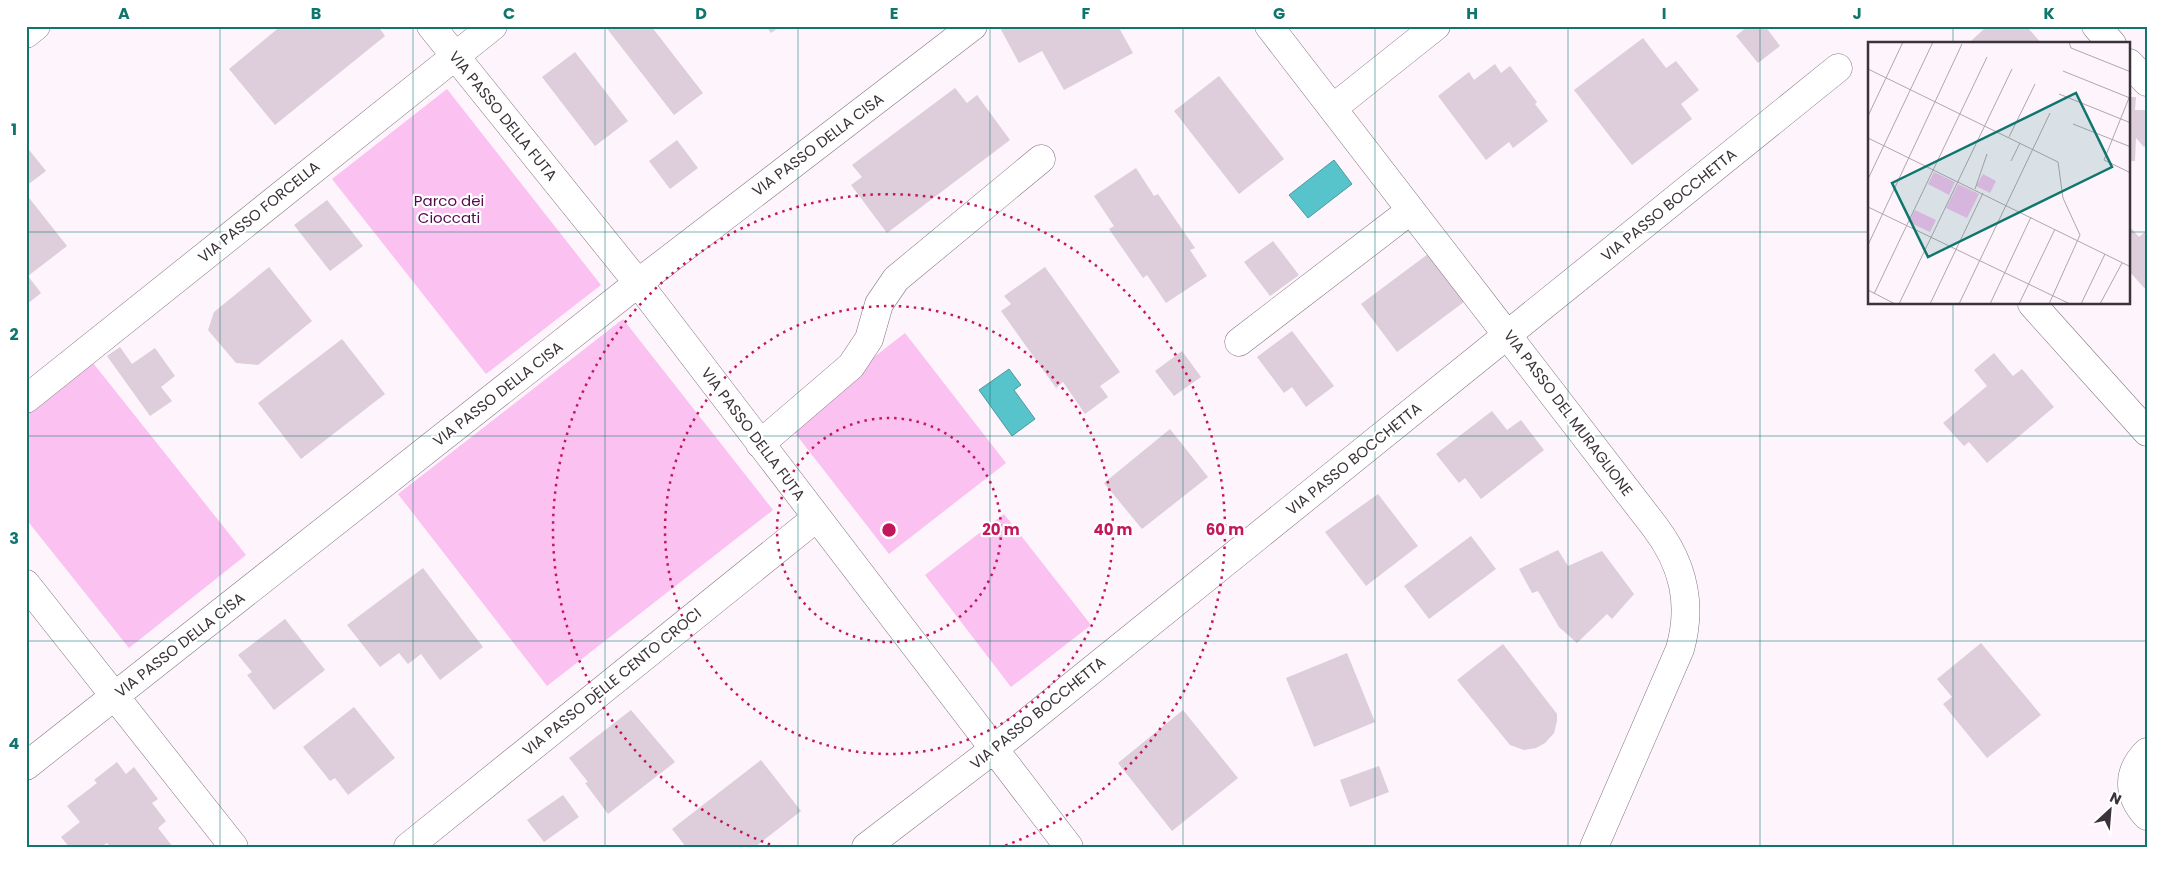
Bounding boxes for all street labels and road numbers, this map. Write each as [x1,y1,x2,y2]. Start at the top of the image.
street label: VIA PASSO DELLA FUTA [444,46,562,185]
street label: VIA PASSO DELLA CISA [748,88,888,201]
street label: VIA PASSO BOCCHETTA [1597,143,1741,266]
street label: VIA PASSO FORCELLA [193,156,324,267]
street label: VIA PASSO DEL MURAGLIONE [1499,325,1638,500]
street label: VIA PASSO DELLA CISA [428,336,567,451]
street label: VIA PASSO DELLA FUTA [696,363,810,504]
street label: VIA PASSO BOCCHETTA [1282,397,1426,520]
street label: VIA PASSO DELLA CISA [110,587,249,702]
street label: VIA PASSO DELLE CENTO CROCI [518,603,706,760]
street label: VIA PASSO BOCCHETTA [966,651,1110,774]

